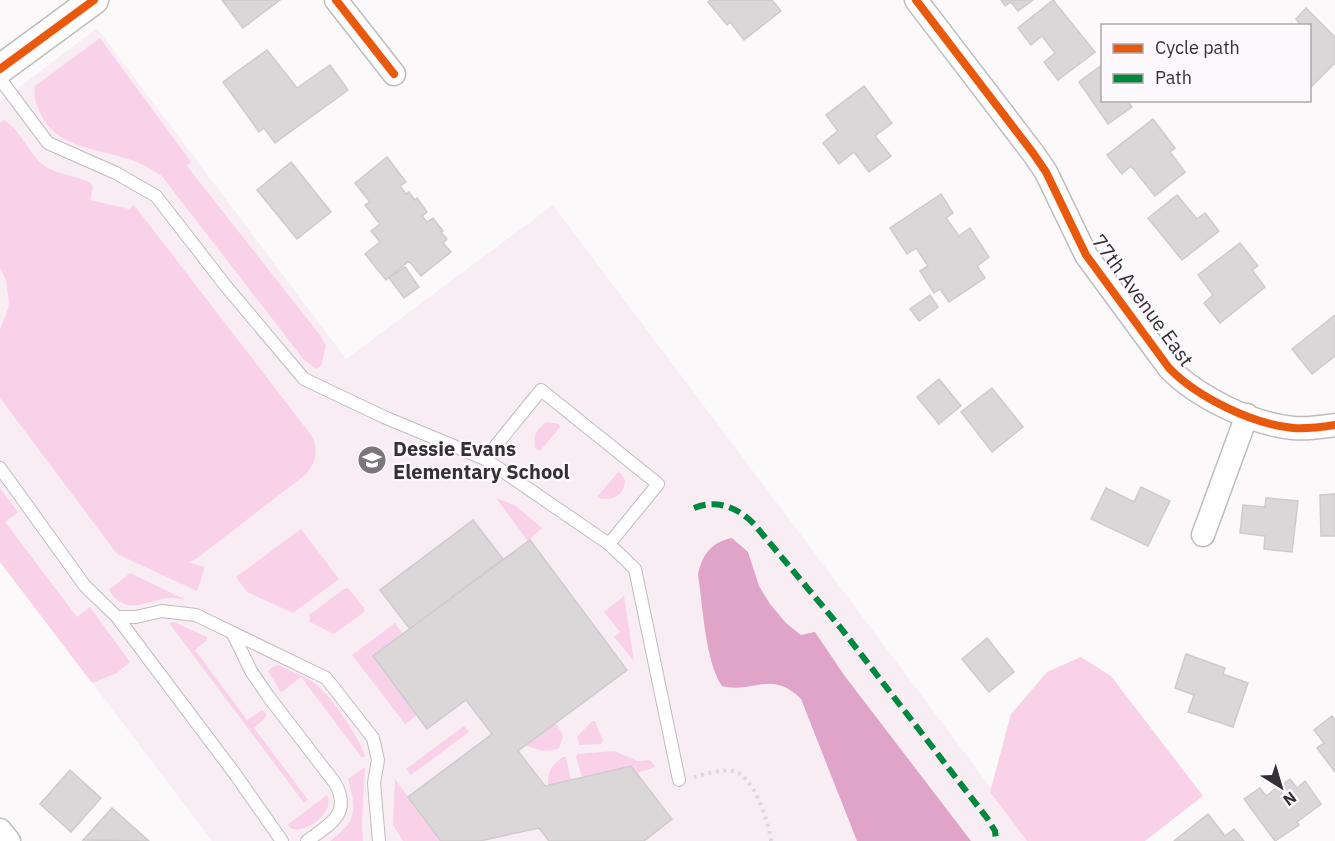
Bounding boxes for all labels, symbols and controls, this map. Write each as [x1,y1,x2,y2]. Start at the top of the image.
legend [1101,24,1311,102]
text: Cycle path [1155,36,1240,59]
text: Path [1155,66,1192,89]
street label: 77th Avenue East [1086,228,1200,372]
place label: Dessie Evans Elementary School [393,435,570,485]
school or university icon: Dessie Evans Elementary School [356,444,388,476]
north arrow [1251,757,1311,817]
text: N [1279,788,1301,810]

